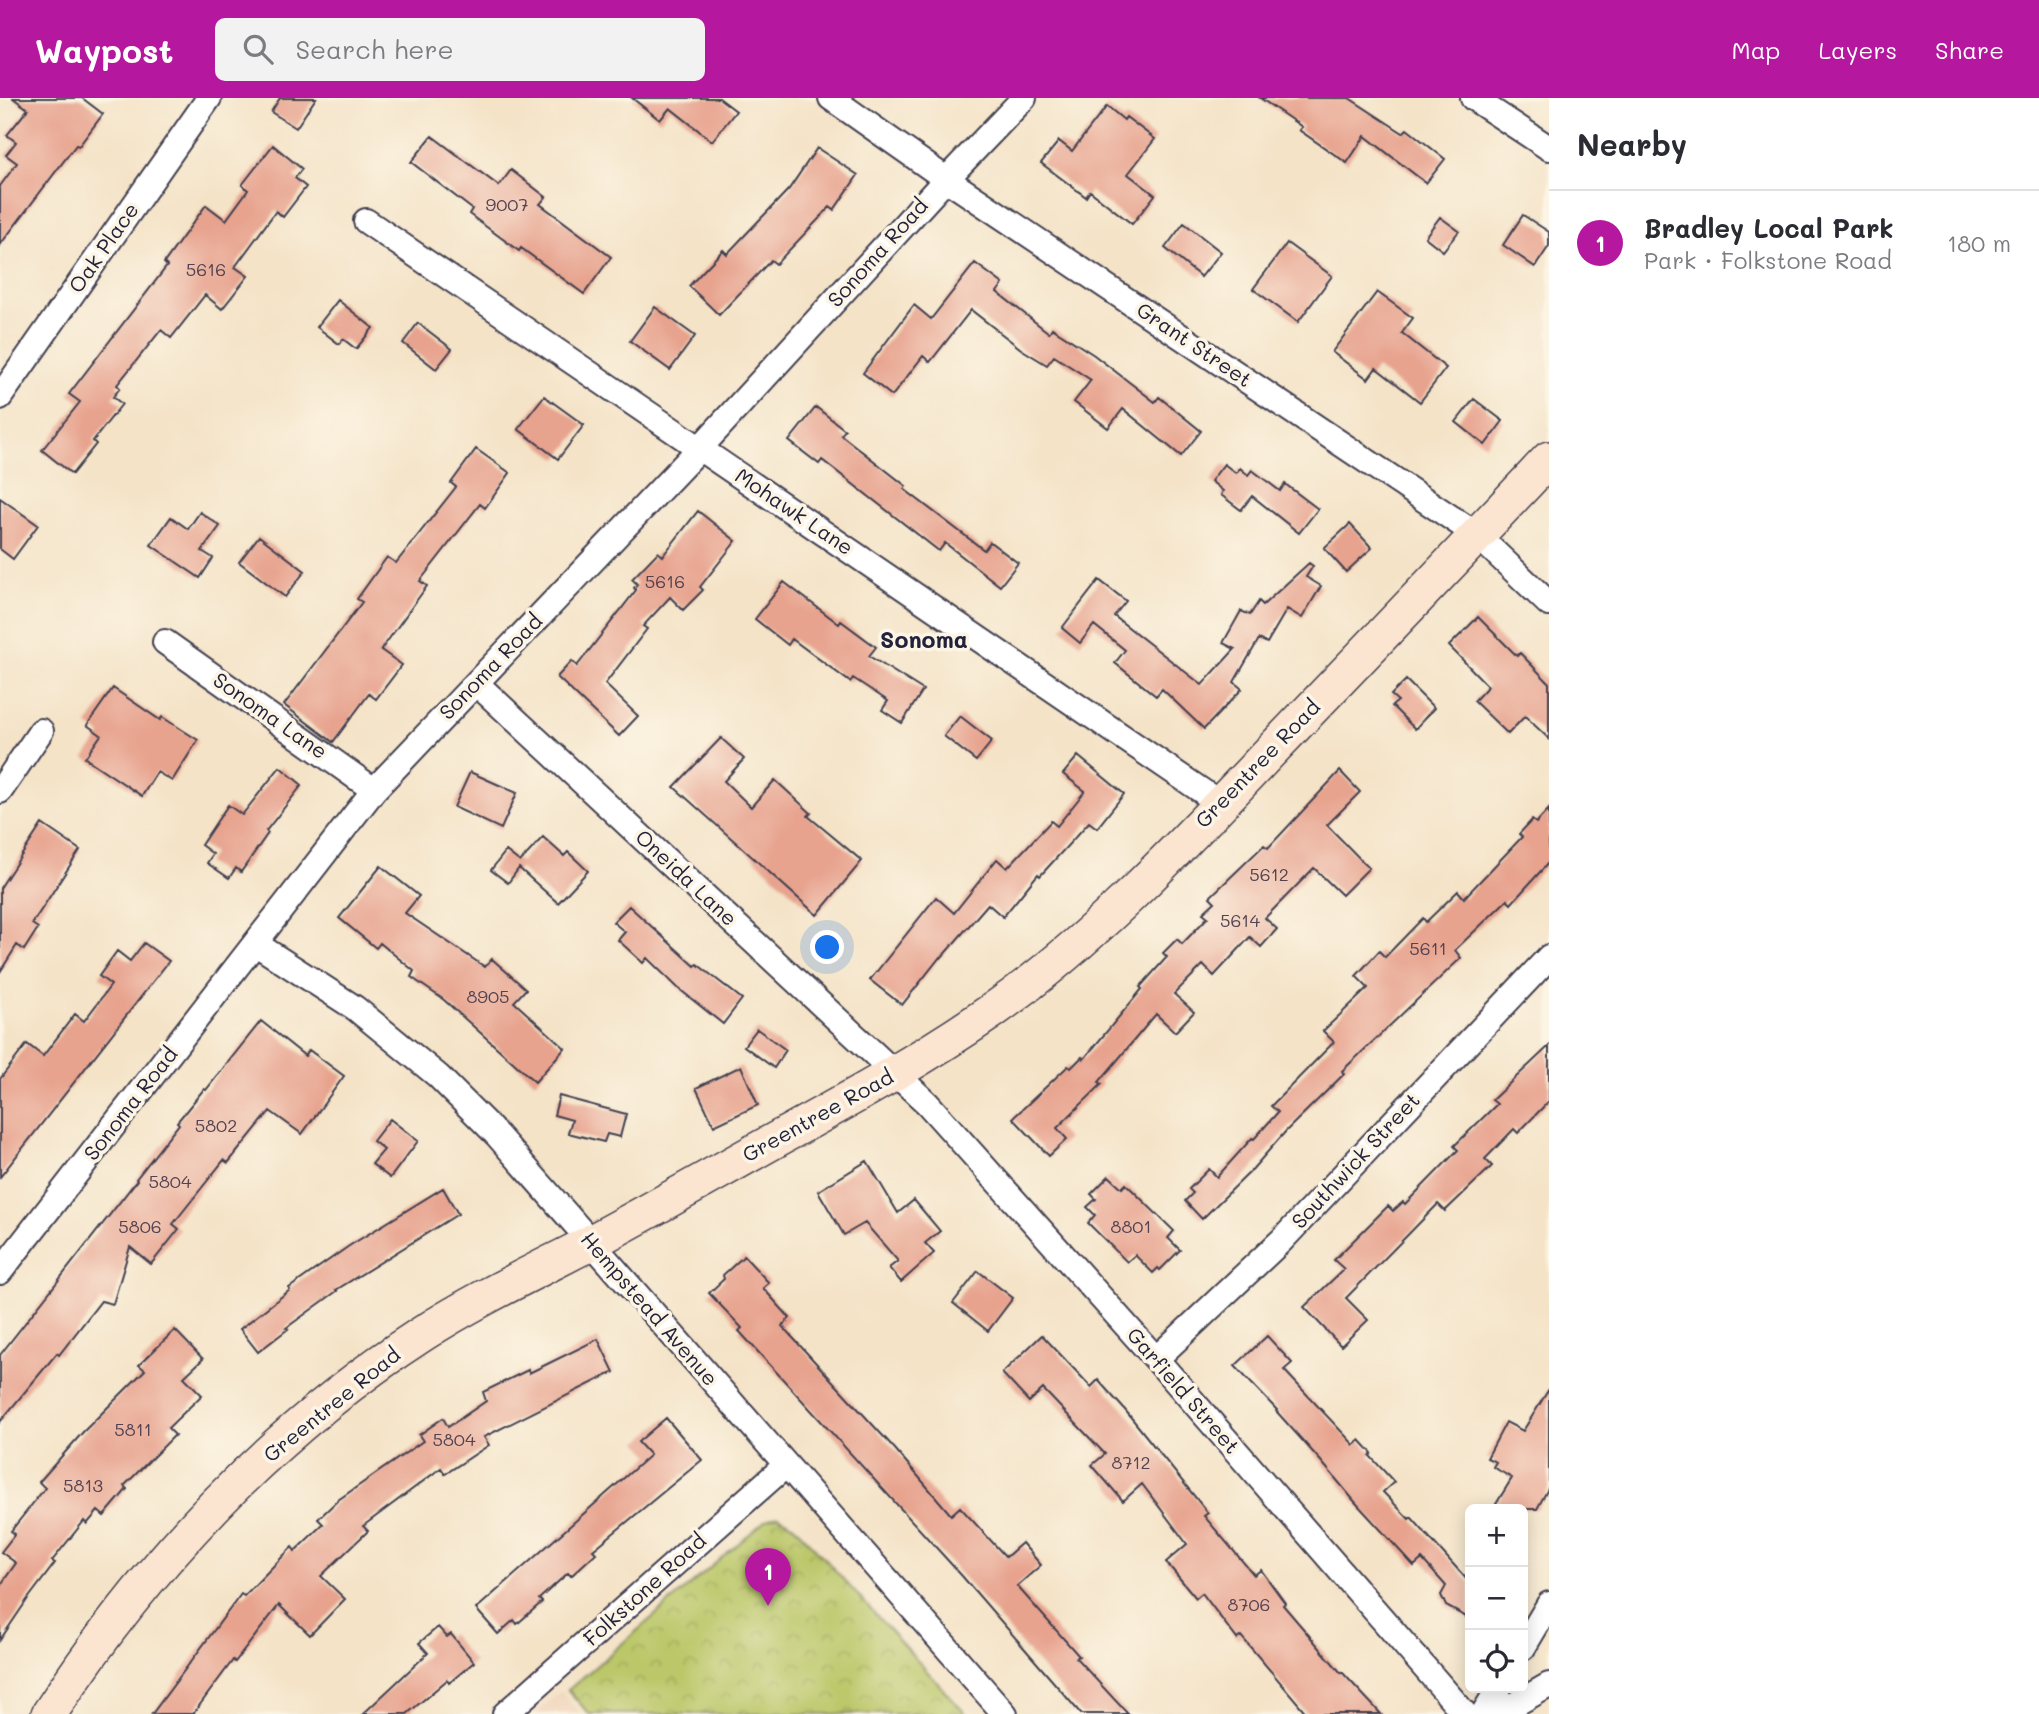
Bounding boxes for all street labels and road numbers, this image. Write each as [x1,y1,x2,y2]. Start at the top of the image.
street label: Sonoma Road [821,192,933,312]
street label: Oak Place [62,197,144,298]
street label: Grant Street [1132,295,1258,392]
street label: Mohawk Lane [730,461,859,560]
street label: Sonoma Road [433,607,547,725]
street label: Sonoma Lane [208,665,333,764]
street label: Greentree Road [1189,693,1325,833]
street label: Oneida Lane [630,823,744,931]
street label: Sonoma Road [77,1041,183,1165]
street label: Greentree Road [737,1062,898,1167]
street label: Southwick Street [1285,1086,1425,1234]
street label: Hempstead Avenue [576,1225,725,1391]
street label: Garfield Street [1122,1321,1246,1459]
street label: Greentree Road [257,1340,405,1467]
street label: Folkstone Road [577,1527,711,1651]

